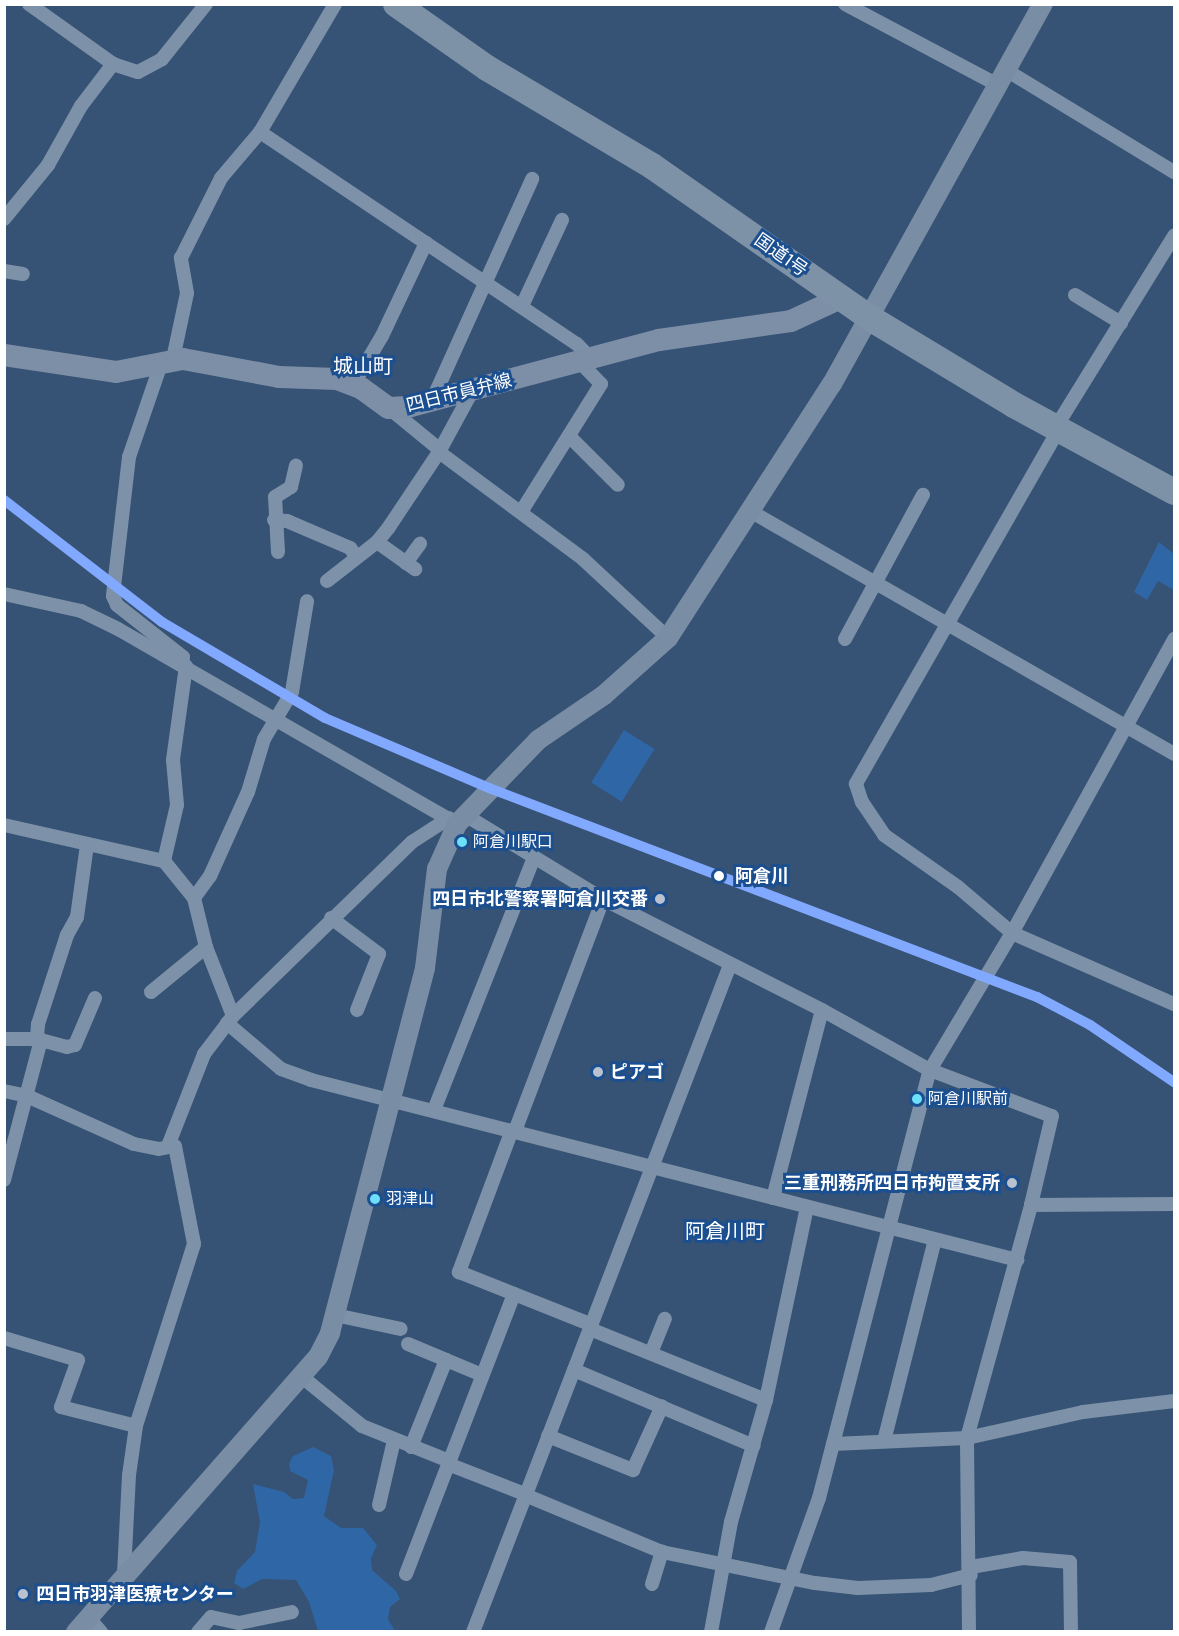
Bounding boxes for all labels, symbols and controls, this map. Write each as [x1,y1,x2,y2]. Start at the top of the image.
street label: 国道1号 [750,229,812,281]
district label: 城山町 [333,354,393,378]
street label: 四日市員弁線 [404,369,514,417]
place label: 阿倉川駅口 [473,832,553,852]
marker: 阿倉川駅口 [456,836,468,848]
marker: 阿倉川 [708,865,730,887]
place label: 阿倉川 [735,865,789,887]
place label: 四日市北警察署阿倉川交番 [432,888,648,910]
marker: 四日市北警察署阿倉川交番 [653,892,667,906]
place label: ピアゴ [610,1061,664,1083]
marker: ピアゴ [591,1065,605,1079]
place label: 阿倉川駅前 [928,1089,1008,1109]
marker: 阿倉川駅前 [911,1093,923,1105]
place label: 三重刑務所四日市拘置支所 [784,1172,1000,1194]
marker: 三重刑務所四日市拘置支所 [1005,1176,1019,1190]
place label: 羽津山 [386,1189,434,1209]
marker: 羽津山 [369,1193,381,1205]
district label: 阿倉川町 [685,1219,765,1243]
place label: 四日市羽津医療センター [36,1583,234,1605]
marker: 四日市羽津医療センター [14,1585,32,1603]

